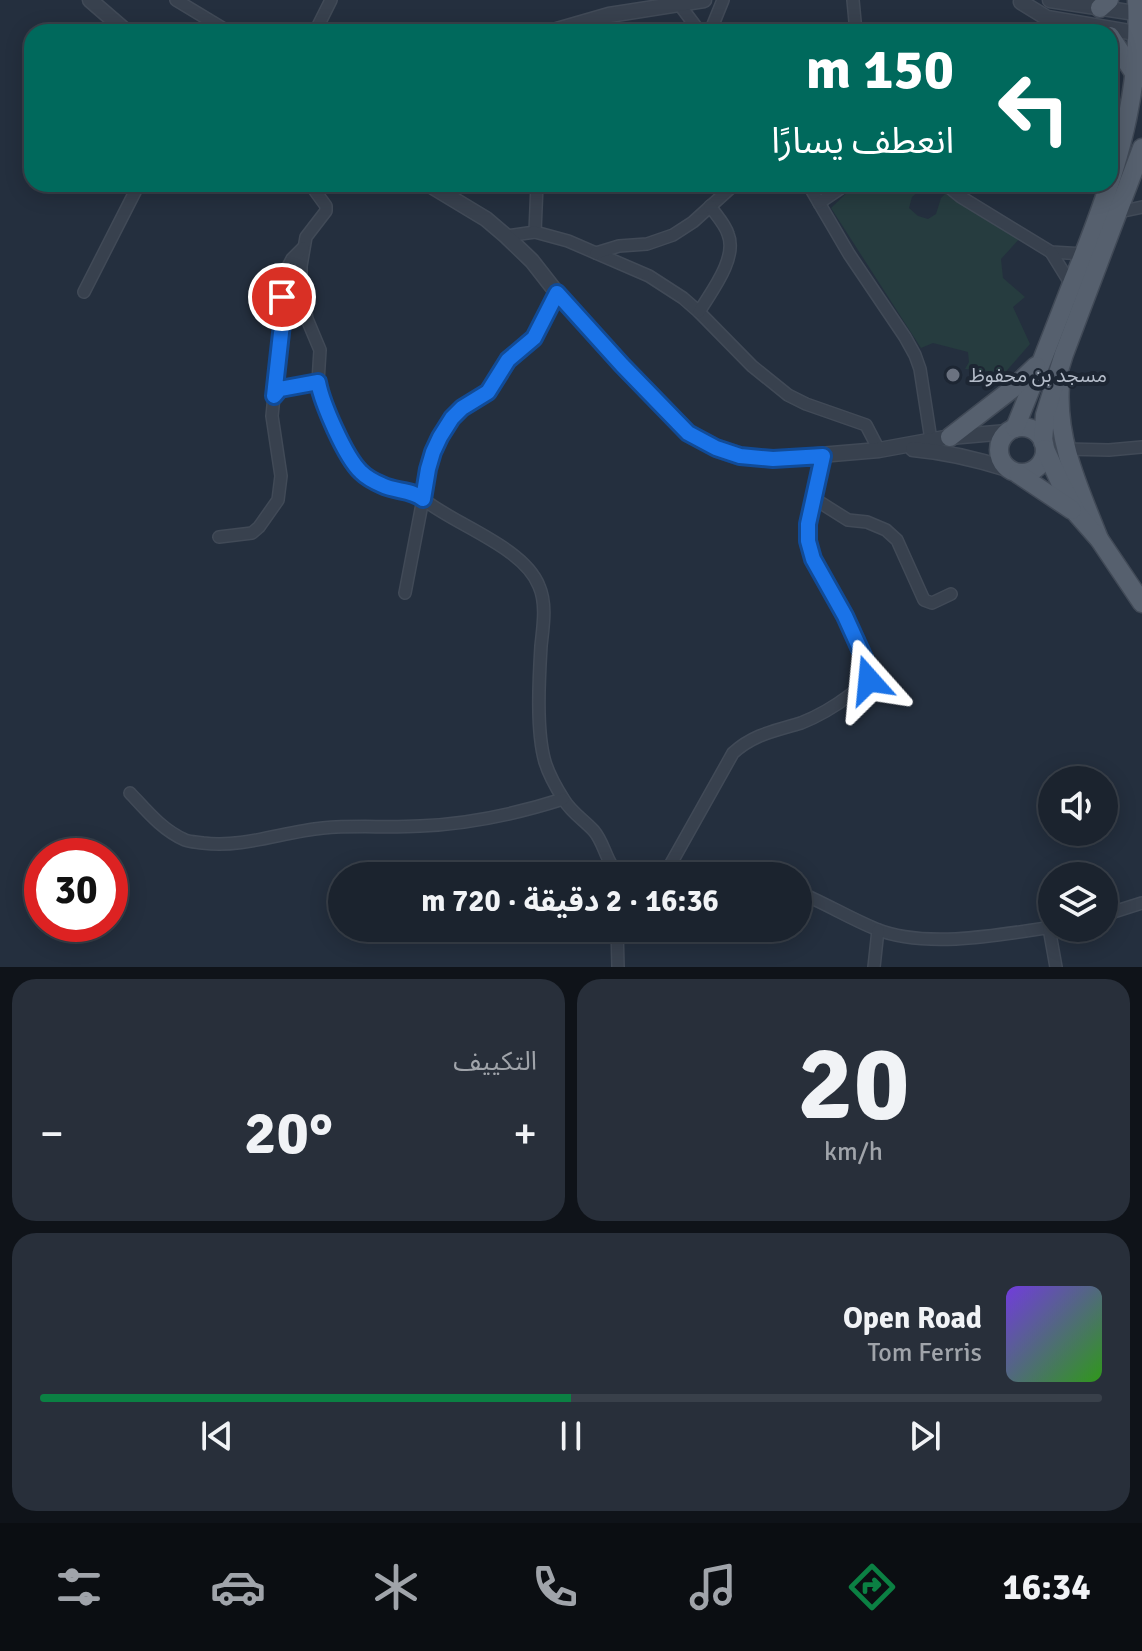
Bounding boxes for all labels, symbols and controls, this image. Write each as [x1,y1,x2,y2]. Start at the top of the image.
text: 150 m [806,35,954,104]
icon: left [982,56,1086,160]
text: انعطف يسارًا [771,119,954,164]
pin [248,263,316,331]
icon: arrive [260,275,304,319]
place label: مسجد بن محفوظ [969,363,1107,388]
marker: مسجد بن محفوظ [944,366,962,384]
position arrow [827,638,911,722]
map controls [1038,766,1118,942]
button: sound [1038,766,1118,846]
speed limit sign: 30 [24,838,128,942]
button: layers [1038,862,1118,942]
text: 16:36 · 2 دقيقة · 720 m [421,883,719,920]
text: 20 [797,1020,910,1148]
text: التكييف [453,1046,537,1078]
text: 20° [244,1097,333,1171]
text: − [40,1107,64,1161]
text: + [513,1107,537,1161]
text: km/h [824,1136,883,1168]
text: Open Road [843,1300,982,1337]
text: Tom Ferris [868,1337,982,1369]
icon: previous [195,1414,239,1458]
icon: pause [549,1414,593,1458]
icon: next [903,1414,947,1458]
icon: filters [51,1559,107,1615]
icon: car [210,1559,266,1615]
icon: climate [368,1559,424,1615]
icon: phone [527,1559,583,1615]
icon: music [685,1559,741,1615]
icon: directions [844,1559,900,1615]
text: 16:34 [1002,1565,1091,1610]

